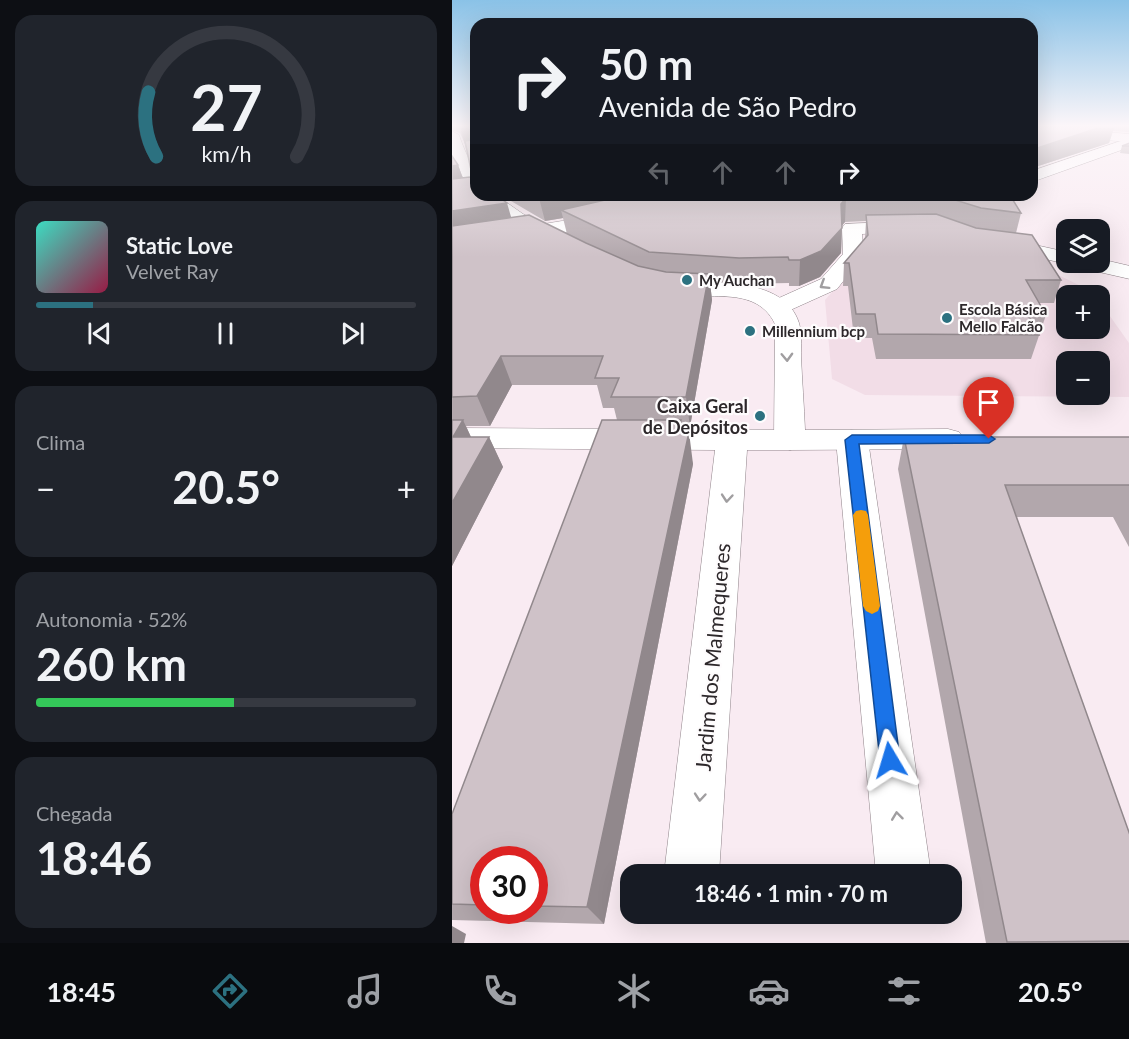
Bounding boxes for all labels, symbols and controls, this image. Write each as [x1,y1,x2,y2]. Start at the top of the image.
text: 50 m [599,39,693,89]
icon: right [500,42,578,120]
text: 27 [190,69,262,144]
text: Avenida de São Pedro [599,90,857,123]
text: km/h [201,142,251,168]
icon: left [643,156,676,189]
icon: ahead [706,156,739,189]
icon: ahead [769,156,802,189]
icon: right [832,156,865,189]
map controls [1056,219,1110,405]
button: layers [1056,219,1110,273]
text: Static Love [126,232,233,259]
text: Velvet Ray [126,259,219,283]
place label: My Auchan [699,271,774,289]
marker: My Auchan [680,273,694,287]
one-way arrow [820,278,831,289]
button: + [1056,285,1110,339]
place label: Escola Básica Mello Falcão [959,300,1047,335]
marker: Escola Básica Mello Falcão [940,311,954,325]
icon: previous [83,317,116,350]
icon: pause [209,317,242,350]
icon: next [336,317,369,350]
place label: Millennium bcp [762,322,865,340]
marker: Millennium bcp [743,324,757,338]
button: − [1056,351,1110,405]
one-way arrow [781,353,794,362]
pin [963,377,1014,439]
icon: arrive [972,386,1005,419]
place label: Caixa Geral de Depósitos [643,395,748,438]
marker: Caixa Geral de Depósitos [753,409,767,423]
text: Clima [36,430,85,454]
text: 20.5° [172,460,280,514]
text: − [36,468,55,508]
text: + [397,468,416,508]
one-way arrow [721,493,734,503]
street label: Jardim dos Malmequeres [690,542,734,772]
text: Autonomia · 52% [36,607,187,631]
text: 260 km [36,637,187,691]
position arrow [858,728,922,792]
one-way arrow [694,792,707,801]
text: Chegada [36,801,113,825]
one-way arrow [891,812,904,821]
text: 18:46 [36,831,152,885]
speed limit sign: 30 [470,846,548,924]
text: 18:46 · 1 min · 70 m [694,880,888,907]
icon: directions [209,970,251,1012]
icon: music [344,970,386,1012]
icon: phone [479,970,521,1012]
icon: climate [613,970,655,1012]
icon: car [748,970,790,1012]
icon: filters [883,970,925,1012]
text: 18:45 [46,975,116,1008]
text: 20.5° [1018,975,1083,1008]

